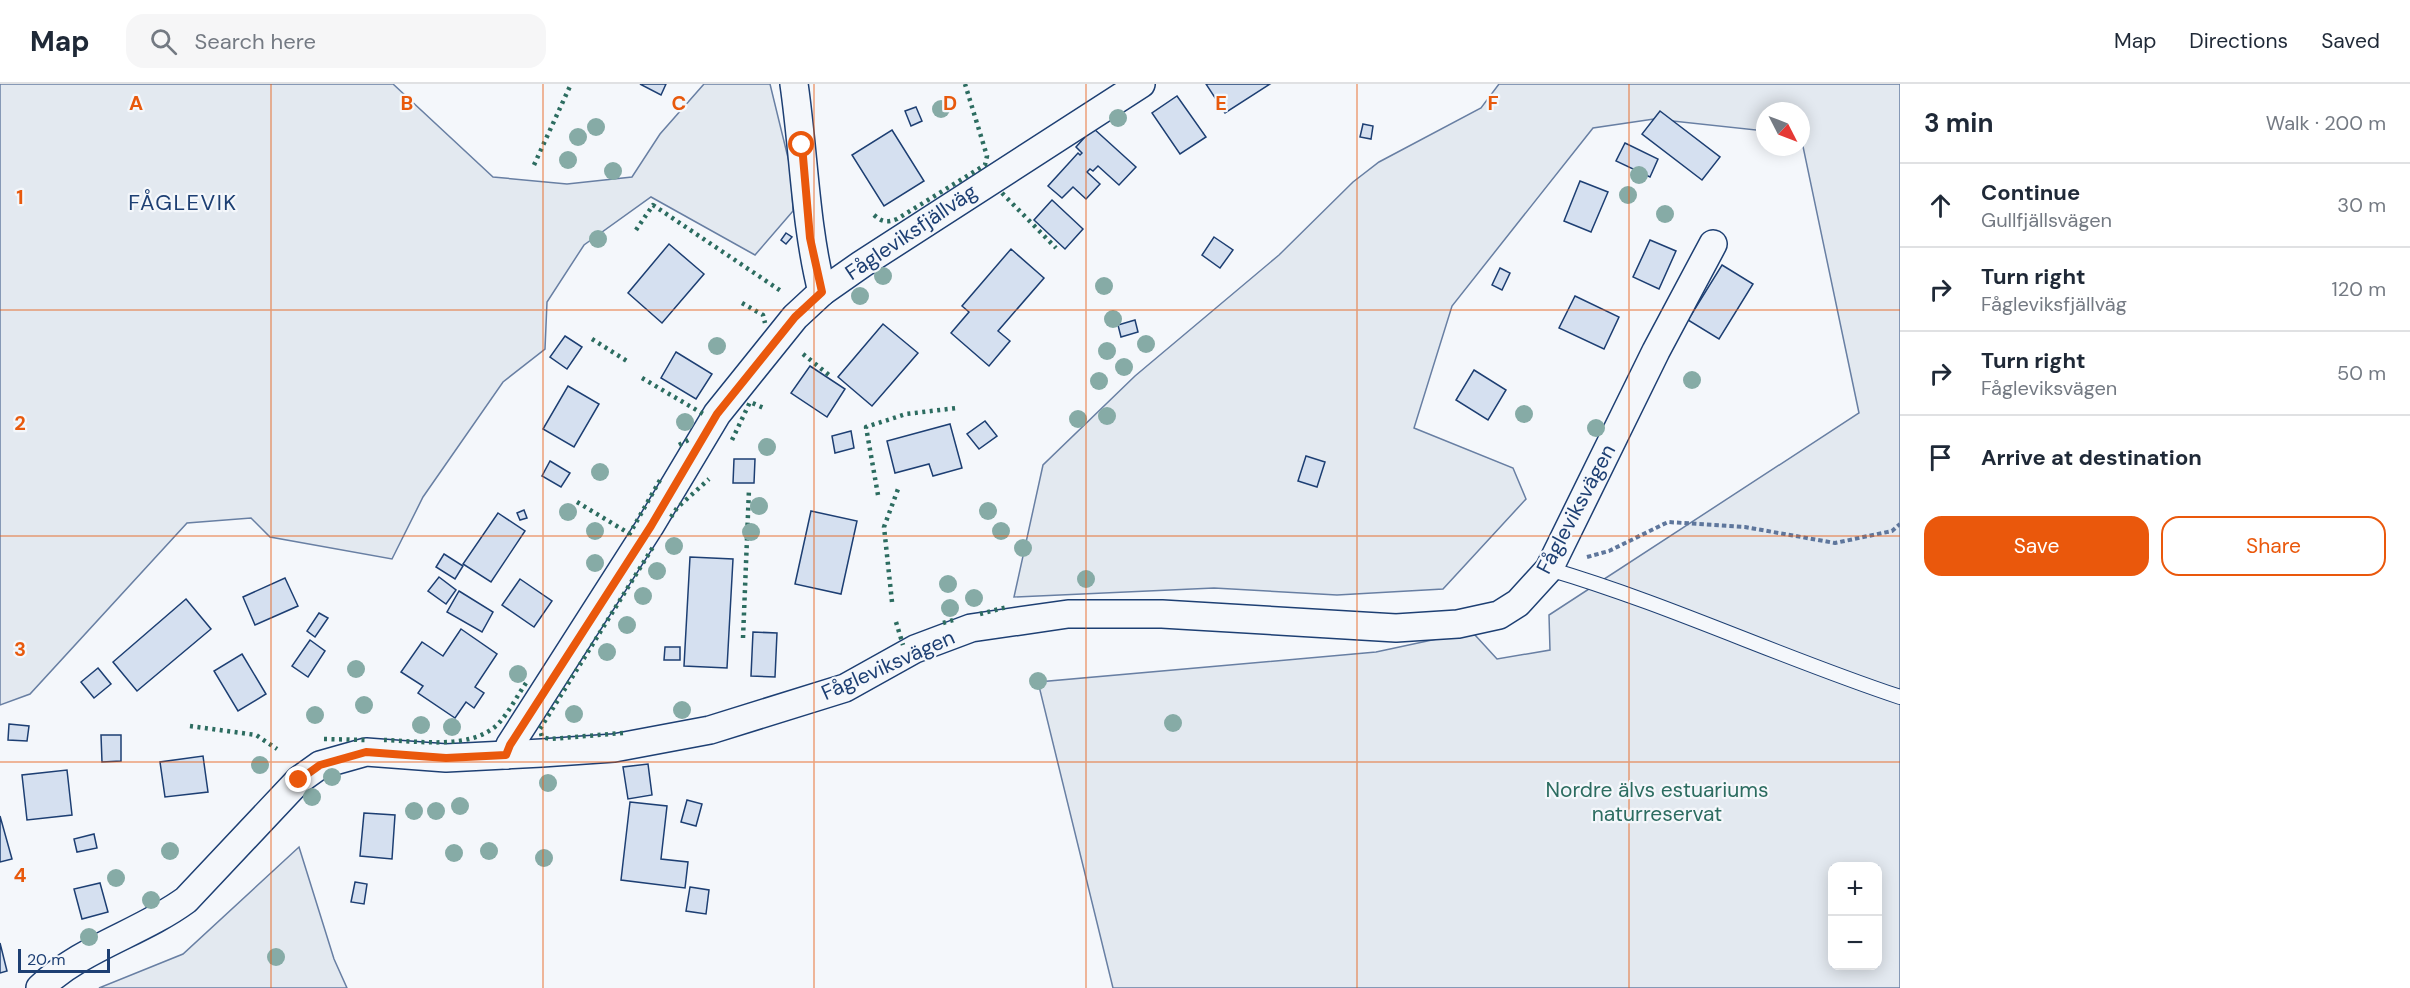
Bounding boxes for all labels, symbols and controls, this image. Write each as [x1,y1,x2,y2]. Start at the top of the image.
search box [126,14,546,68]
text: Map [30,23,90,60]
icon: search [147,25,180,58]
text: Search here [195,27,316,56]
text: Map [2114,27,2156,55]
text: Directions [2189,27,2288,55]
text: Saved [2321,27,2380,55]
text: A [129,90,143,116]
text: B [401,90,413,116]
text: C [672,90,686,116]
text: D [943,90,957,116]
text: E [1215,90,1227,116]
text: F [1487,90,1499,116]
north arrow [1756,102,1810,156]
text: 3 min [1924,106,1993,140]
text: Walk · 200 m [2266,110,2386,136]
route start [788,131,814,157]
street label: Fågleviksfjällväg [840,177,983,286]
text: Continue [1981,178,2080,207]
text: 1 [16,184,24,210]
district label: FÅGLEVIK [128,188,238,217]
icon: ahead [1924,189,1957,222]
text: 30 m [2337,192,2386,218]
text: Gullfjällsvägen [1981,207,2112,233]
text: Turn right [1981,262,2086,291]
icon: right [1924,273,1957,306]
text: 120 m [2332,276,2386,302]
text: Fågleviksfjällväg [1981,291,2127,317]
text: Turn right [1981,346,2086,375]
icon: right [1924,357,1957,390]
text: 50 m [2337,360,2386,386]
text: Fågleviksvägen [1981,375,2117,401]
text: 2 [14,410,26,436]
street label: Fågleviksvägen [1530,439,1622,579]
icon: arrive [1924,441,1957,474]
text: Arrive at destination [1981,443,2202,472]
button: Save [1924,516,2149,576]
button: Share [2161,516,2386,576]
street label: Fågleviksvägen [817,623,959,707]
text: 3 [14,636,26,662]
route end [285,766,311,792]
park label: Nordre älvs estuariums naturreservat [1546,776,1768,828]
text: 4 [14,862,27,888]
map controls [1828,862,1882,970]
button: + [1828,862,1882,916]
button: − [1828,916,1882,970]
scale bar [18,946,110,974]
text: 20 m [27,949,66,970]

